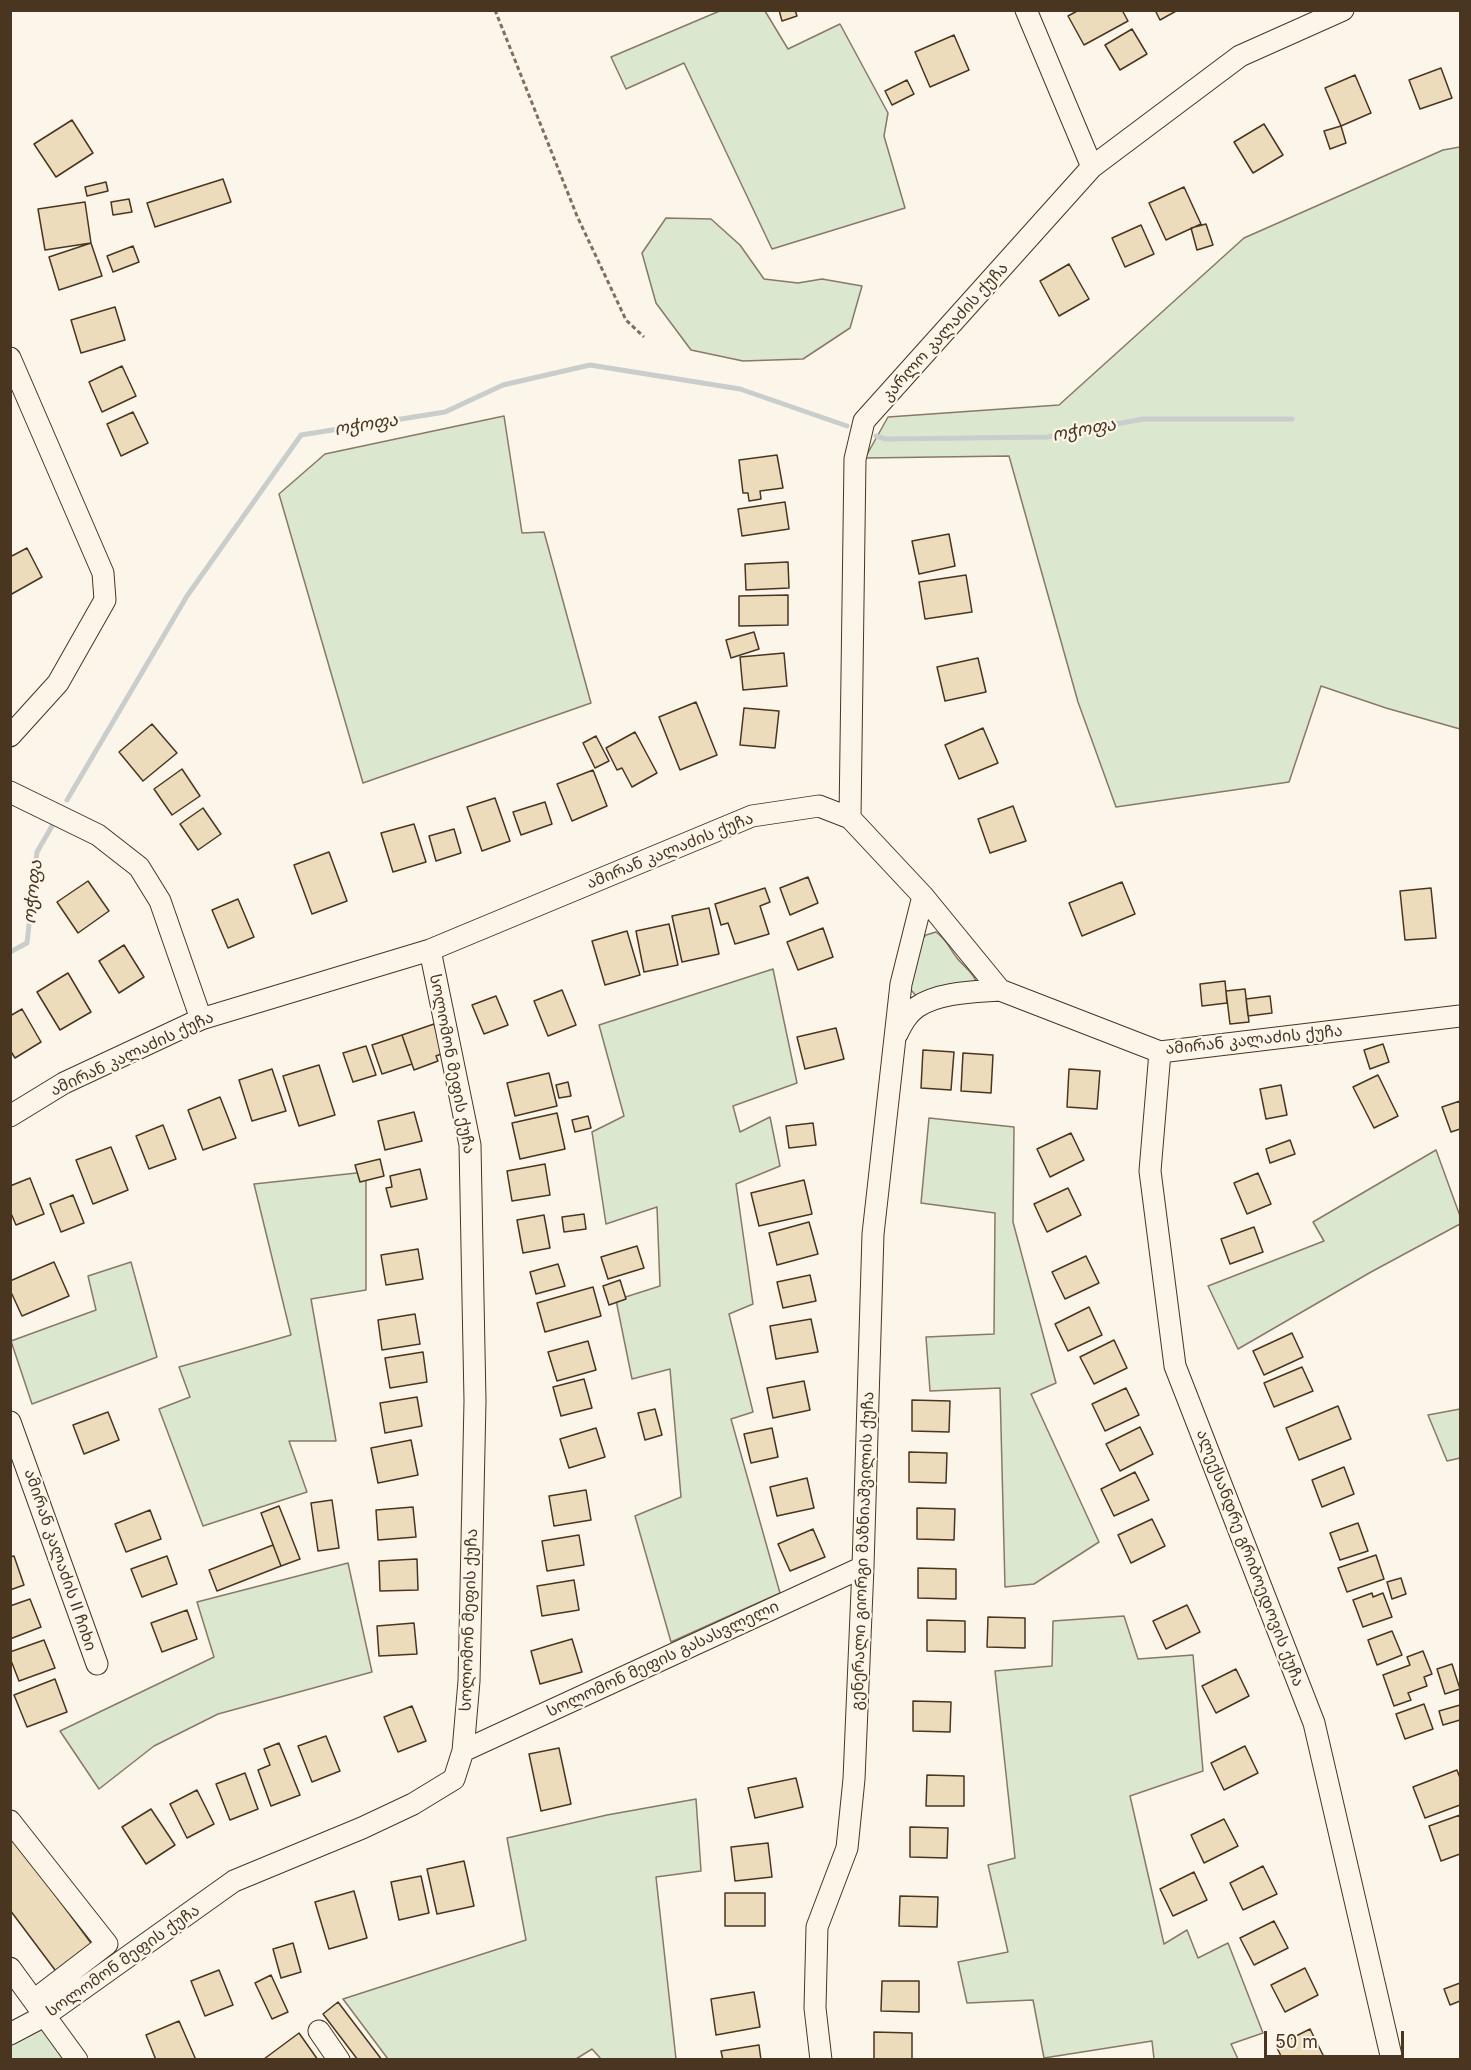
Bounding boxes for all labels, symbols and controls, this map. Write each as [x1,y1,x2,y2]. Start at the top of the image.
street label: კარლო კალაძის ქუჩა [878,259,1012,405]
water label: ოჭოფა [333,409,399,441]
water label: ოჭოფა [1051,414,1117,446]
street label: ამირან კალაძის ქუჩა [584,809,756,893]
water label: ოჭოფა [19,859,47,925]
street label: სოლომონ მეფის ქუჩა [425,972,479,1156]
street label: ამირან კალაძის ქუჩა [47,1008,217,1100]
street label: ამირან კალაძის ქუჩა [1165,1021,1343,1059]
street label: გენერალი გიორგი მაზნიაშვილის ქუჩა [848,1391,878,1711]
street label: ალექსანდრე გრიბოედოვის ქუჩა [1192,1427,1308,1689]
street label: ამირან კალაძის II ჩიხი [20,1466,100,1654]
street label: სოლომონ მეფის ქუჩა [456,1528,482,1712]
street label: სოლომონ მეფის გასასვლელი [544,1597,782,1721]
street label: სოლომონ მეფის ქუჩა [43,1901,203,2021]
scale bar [1267,2019,1406,2057]
text: 50 m [1275,2031,1318,2052]

